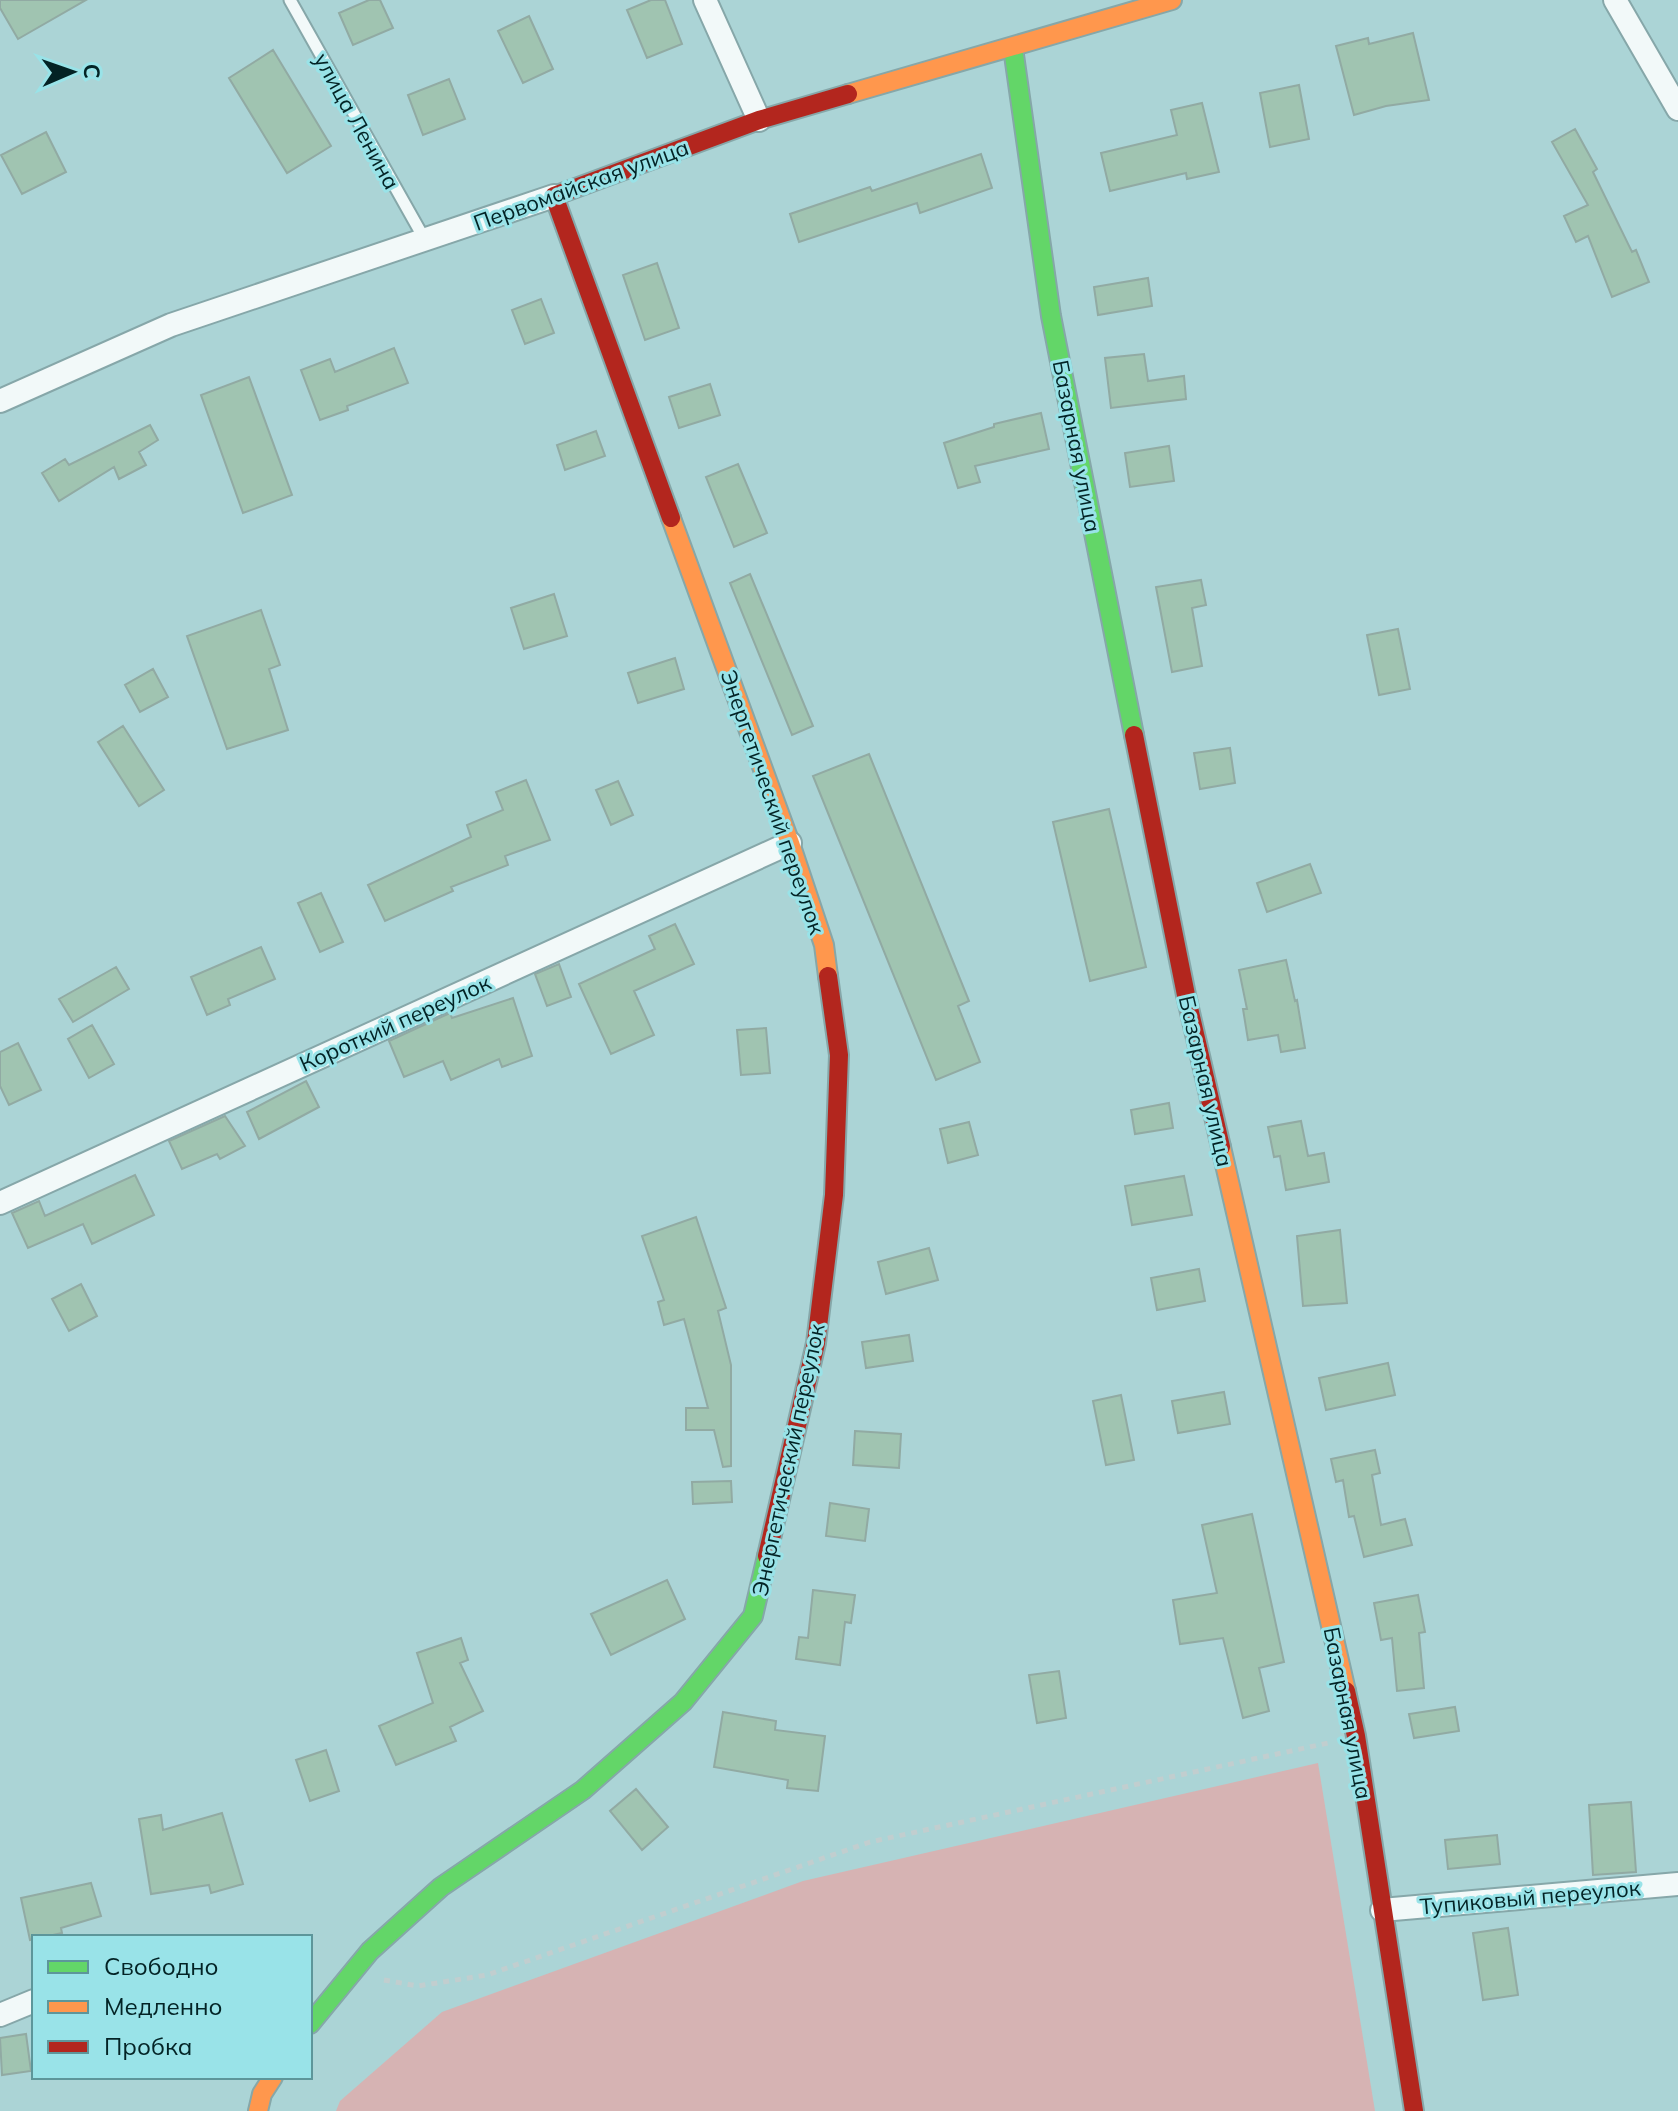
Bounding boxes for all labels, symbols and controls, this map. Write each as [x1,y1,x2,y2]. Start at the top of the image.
north arrow [32,32,112,112]
street label: улица Ленина [308,48,406,194]
text: С [78,63,106,79]
street label: Первомайская улица [470,133,692,237]
street label: Базарная улица [1047,358,1107,534]
street label: Энергетический переулок [715,666,832,938]
street label: Короткий переулок [295,968,495,1078]
street label: Базарная улица [1173,993,1239,1169]
street label: Энергетический переулок [745,1321,831,1599]
street label: Базарная улица [1318,1625,1378,1801]
street label: Тупиковый переулок [1418,1873,1642,1921]
legend [32,1935,312,2079]
text: Свободно [104,1951,219,1981]
text: Медленно [104,1991,223,2021]
text: Пробка [104,2031,192,2061]

